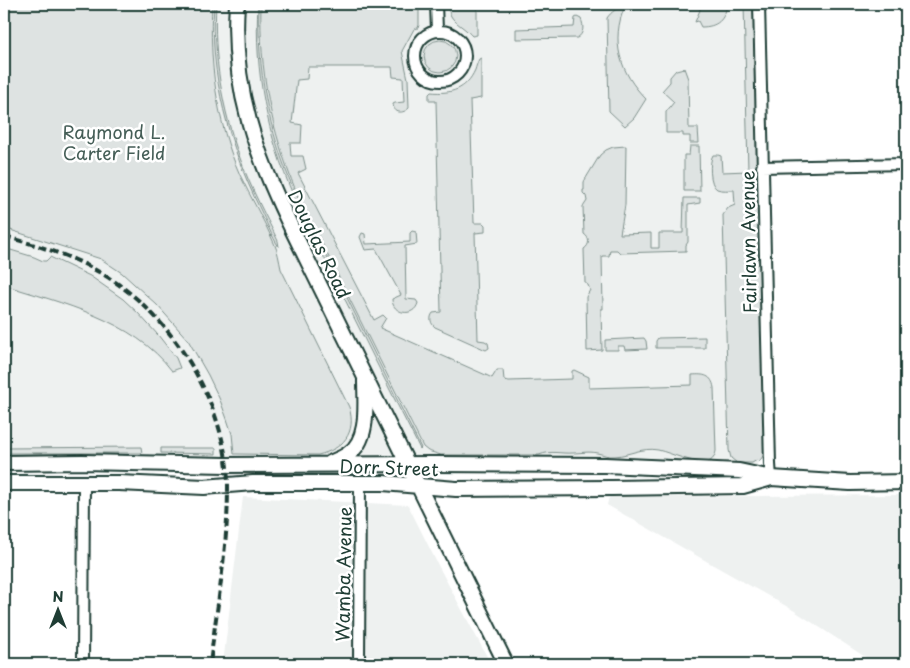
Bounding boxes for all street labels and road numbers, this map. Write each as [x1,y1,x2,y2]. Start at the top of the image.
street label: Fairlawn Avenue [733,170,763,314]
street label: Douglas Road [282,185,358,303]
street label: Dorr Street [339,452,439,482]
street label: Wamba Avenue [328,506,358,642]

